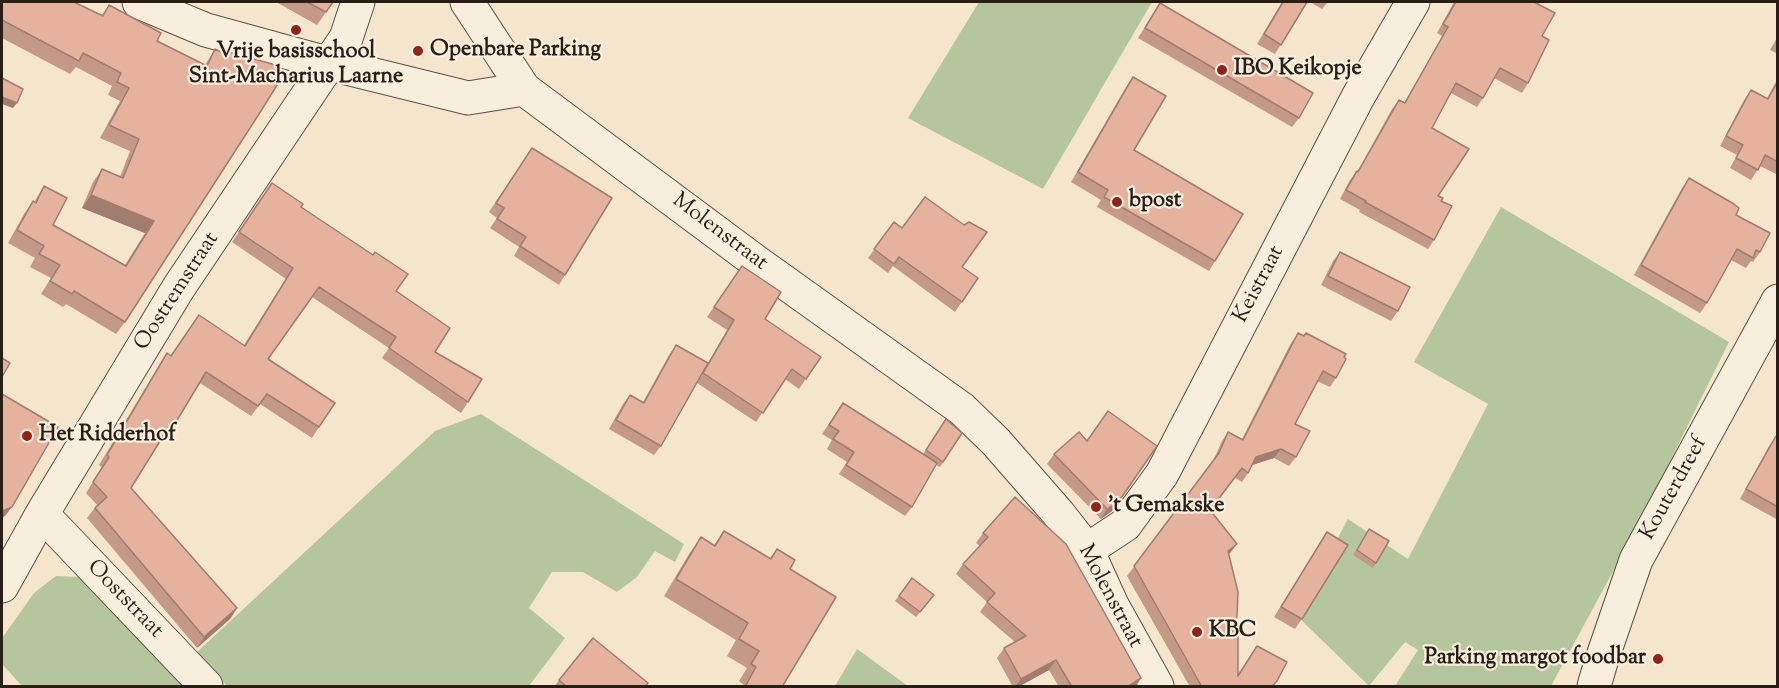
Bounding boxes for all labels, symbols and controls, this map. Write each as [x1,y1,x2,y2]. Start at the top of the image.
marker: Vrije basisschool Sint-Macharius Laarne [289,23,303,37]
place label: Openbare Parking [430,38,601,64]
place label: Vrije basisschool Sint-Macharius Laarne [189,40,403,92]
marker: Openbare Parking [411,44,425,58]
place label: IBO Keikopje [1234,57,1362,83]
marker: IBO Keikopje [1215,63,1229,77]
street label: Molenstraat [666,188,772,278]
place label: bpost [1129,189,1181,215]
marker: bpost [1110,195,1124,209]
street label: Oostremstraat [130,228,226,356]
street label: Keistraat [1229,242,1291,328]
place label: Het Ridderhof [39,423,176,449]
marker: Het Ridderhof [20,429,34,443]
street label: Kouterdreef [1636,433,1714,545]
place label: 't Gemakske [1108,494,1224,520]
marker: 't Gemakske [1089,500,1103,514]
street label: Molenstraat [1071,541,1147,653]
street label: Ooststraat [80,555,168,645]
place label: KBC [1209,619,1257,645]
marker: KBC [1190,625,1204,639]
place label: Parking margot foodbar [1425,646,1646,672]
marker: Parking margot foodbar [1651,652,1665,666]

